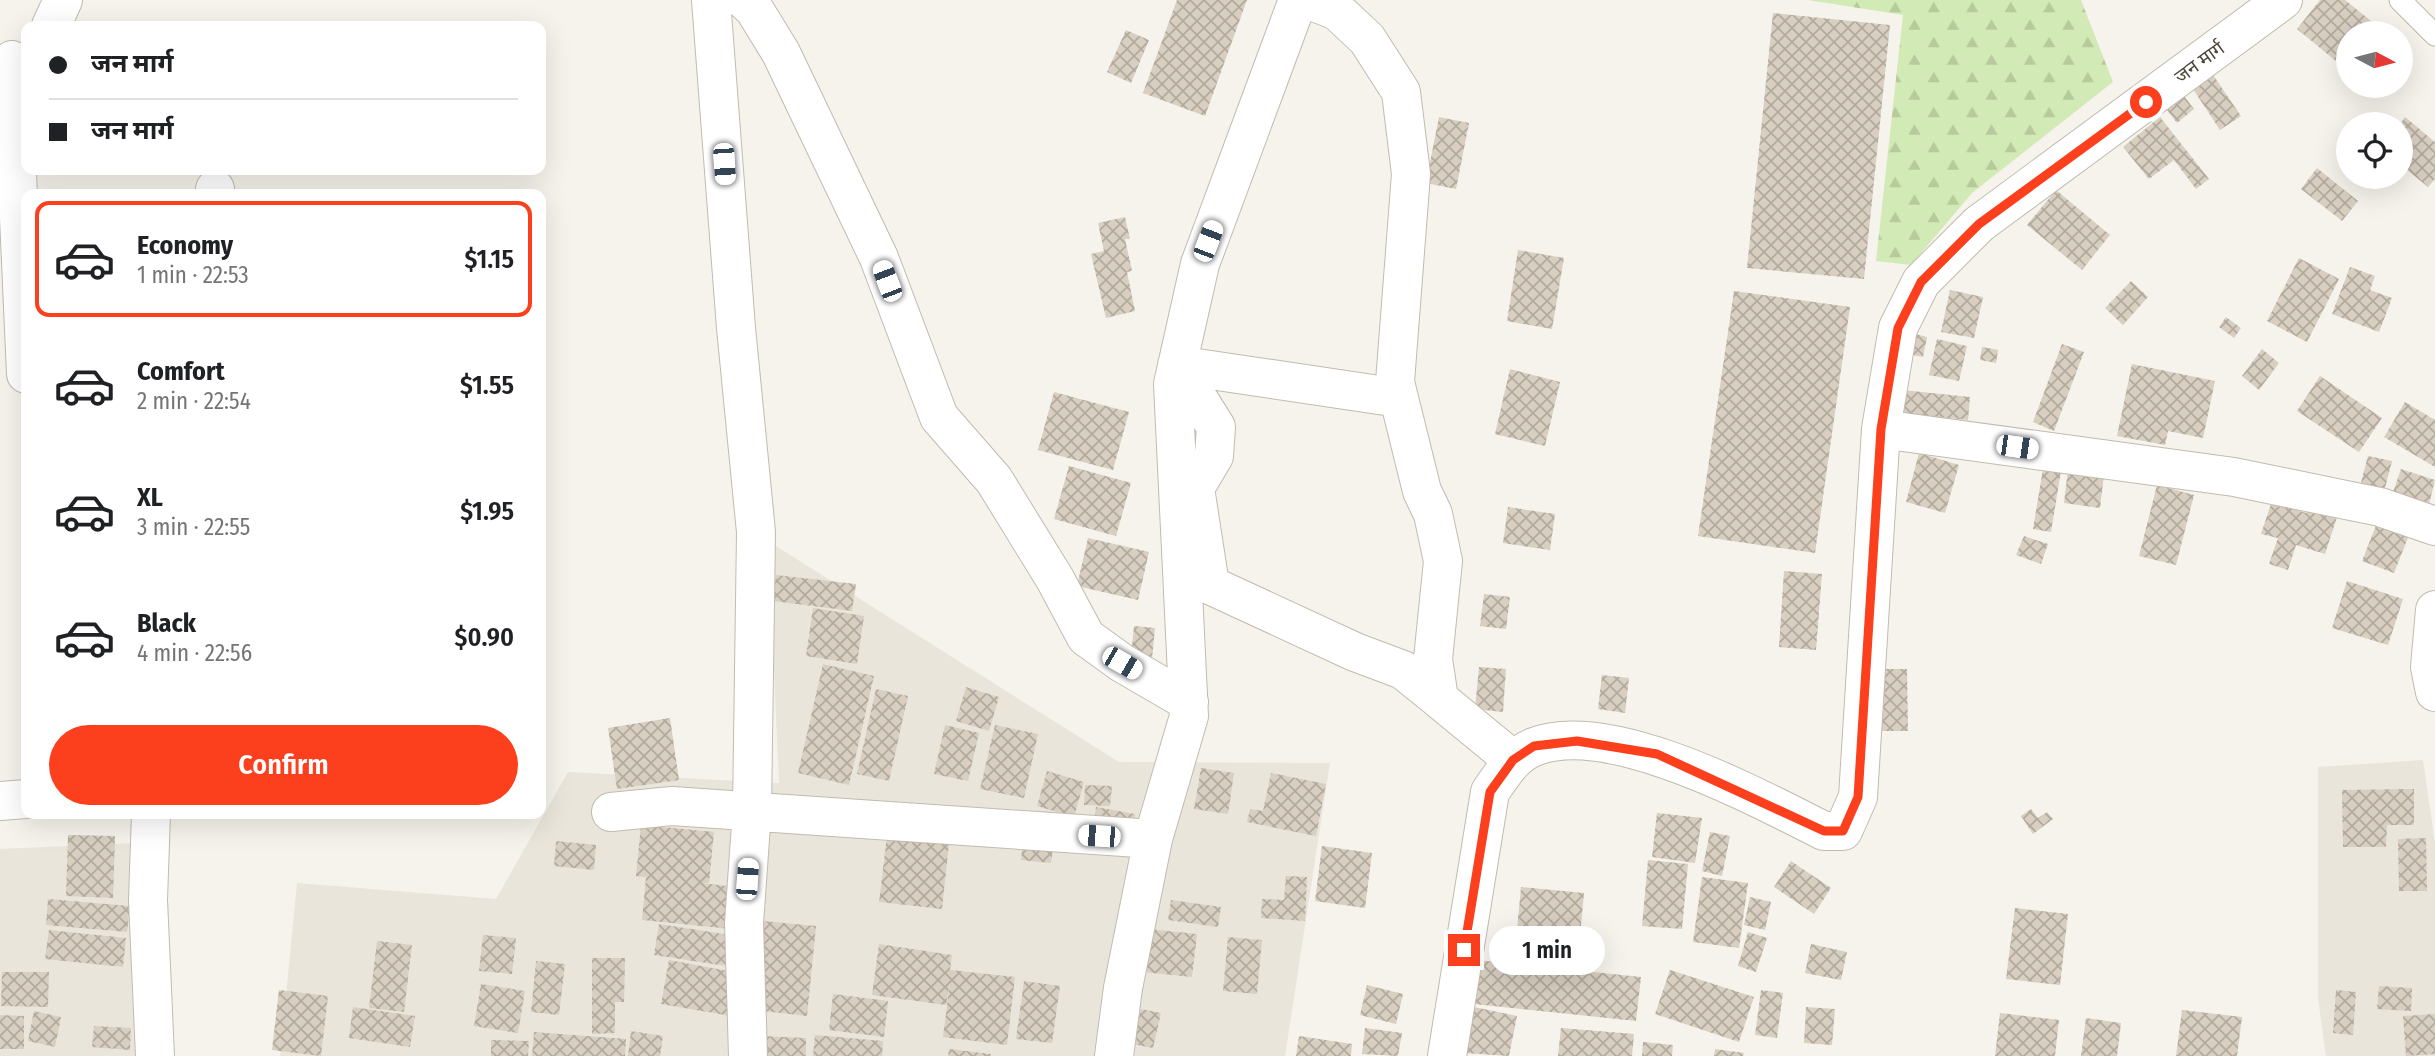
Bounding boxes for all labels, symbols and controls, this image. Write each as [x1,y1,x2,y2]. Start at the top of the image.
north arrow [2336,21,2413,98]
map controls [2336,21,2413,189]
street label: जन मार्ग [2170,36,2230,88]
text: जन मार्ग [91,48,173,79]
route start [2130,86,2162,118]
button: locate [2336,112,2413,189]
text: जन मार्ग [91,115,173,146]
car [713,142,736,186]
car [1191,218,1226,264]
icon: car [53,228,116,291]
text: Economy [137,230,233,261]
text: $1.15 [465,244,514,275]
car [870,258,905,304]
text: 1 min · 22:53 [137,261,249,289]
icon: car [53,354,116,417]
text: Comfort [137,356,225,387]
text: $1.55 [460,370,514,401]
text: 2 min · 22:54 [137,387,251,415]
car [1995,434,2040,460]
icon: car [53,480,116,543]
text: XL [137,482,163,513]
text: $1.95 [460,496,514,527]
text: 3 min · 22:55 [137,513,250,541]
icon: car [53,606,116,669]
text: Black [137,608,196,639]
text: $0.90 [455,622,514,653]
text: 4 min · 22:56 [137,639,252,667]
car [1099,643,1146,683]
button: Confirm [49,725,518,805]
car [1078,824,1121,848]
car [736,857,759,901]
callout: 1 min [1488,926,1604,974]
route end [1448,934,1480,966]
text: 1 min [1522,936,1572,964]

